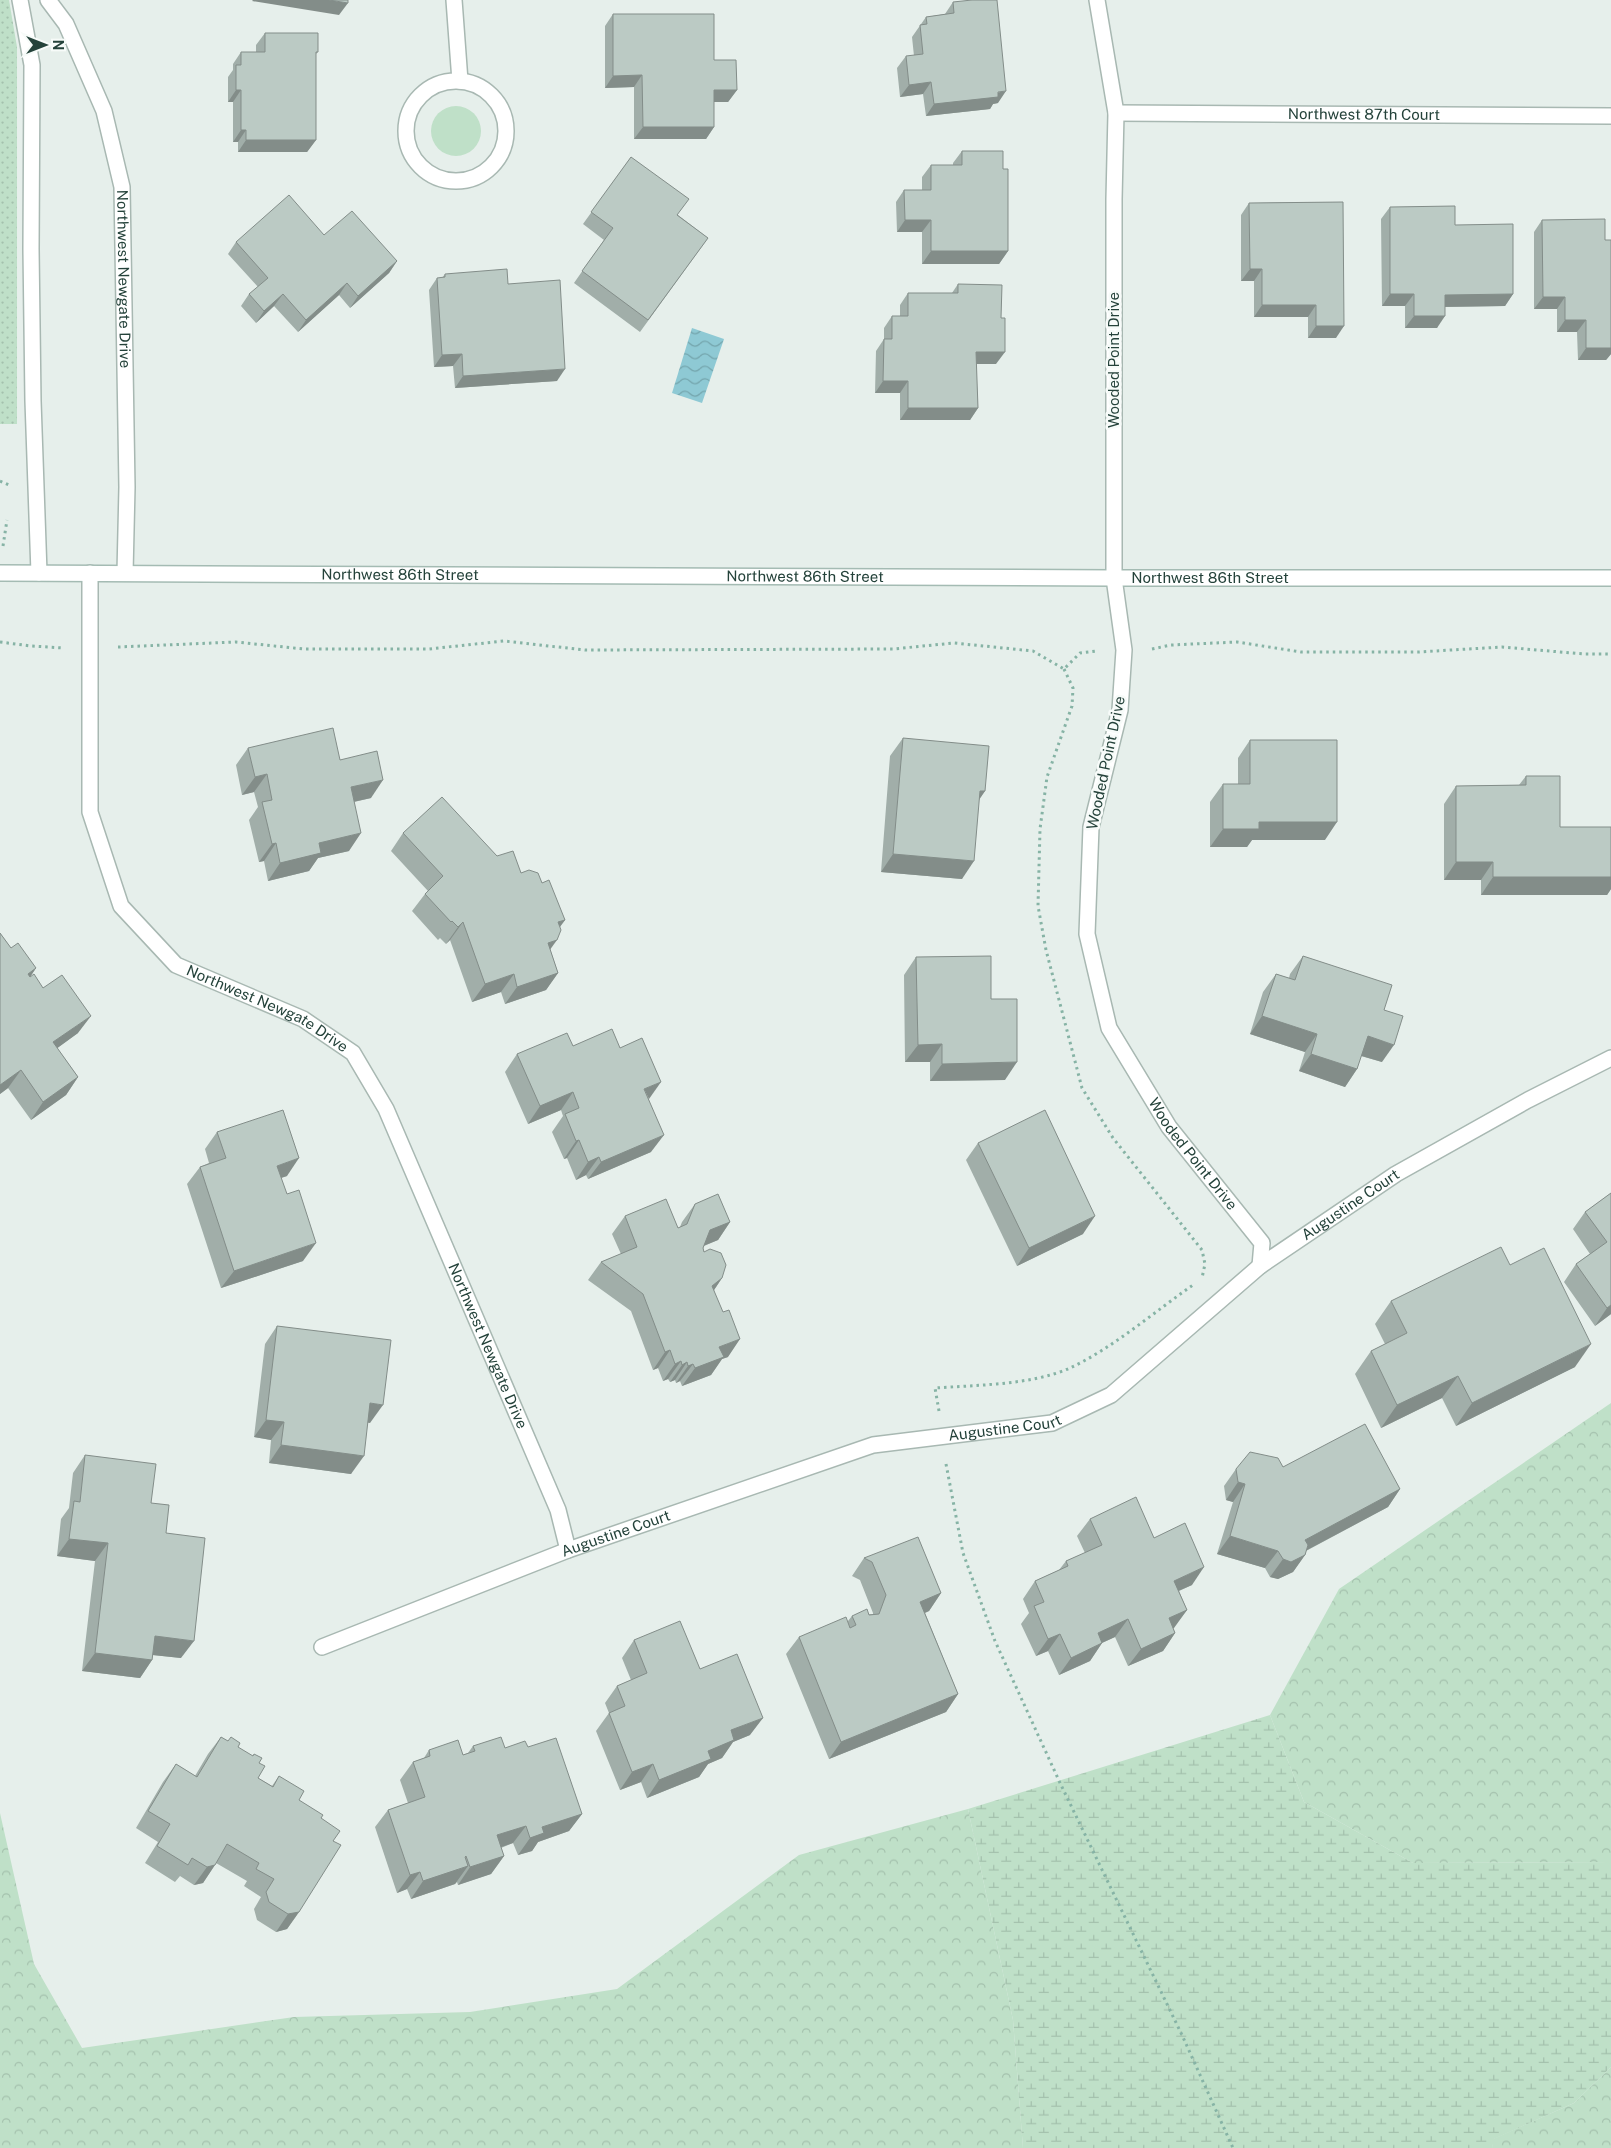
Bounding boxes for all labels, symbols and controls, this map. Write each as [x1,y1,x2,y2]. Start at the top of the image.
north arrow [20,20,70,70]
text: N [50,40,66,50]
street label: Northwest 87th Court [1288,105,1440,123]
street label: Northwest Newgate Drive [114,190,134,368]
street label: Wooded Point Drive [1105,292,1122,428]
street label: Northwest 86th Street [321,565,479,583]
street label: Northwest 86th Street [726,567,884,585]
street label: Northwest 86th Street [1131,569,1289,586]
street label: Wooded Point Drive [1083,695,1128,831]
street label: Northwest Newgate Drive [184,961,352,1055]
street label: Wooded Point Drive [1145,1095,1241,1213]
street label: Augustine Court [1298,1165,1402,1243]
street label: Northwest Newgate Drive [445,1261,531,1431]
street label: Augustine Court [947,1411,1064,1444]
street label: Augustine Court [559,1506,672,1560]

